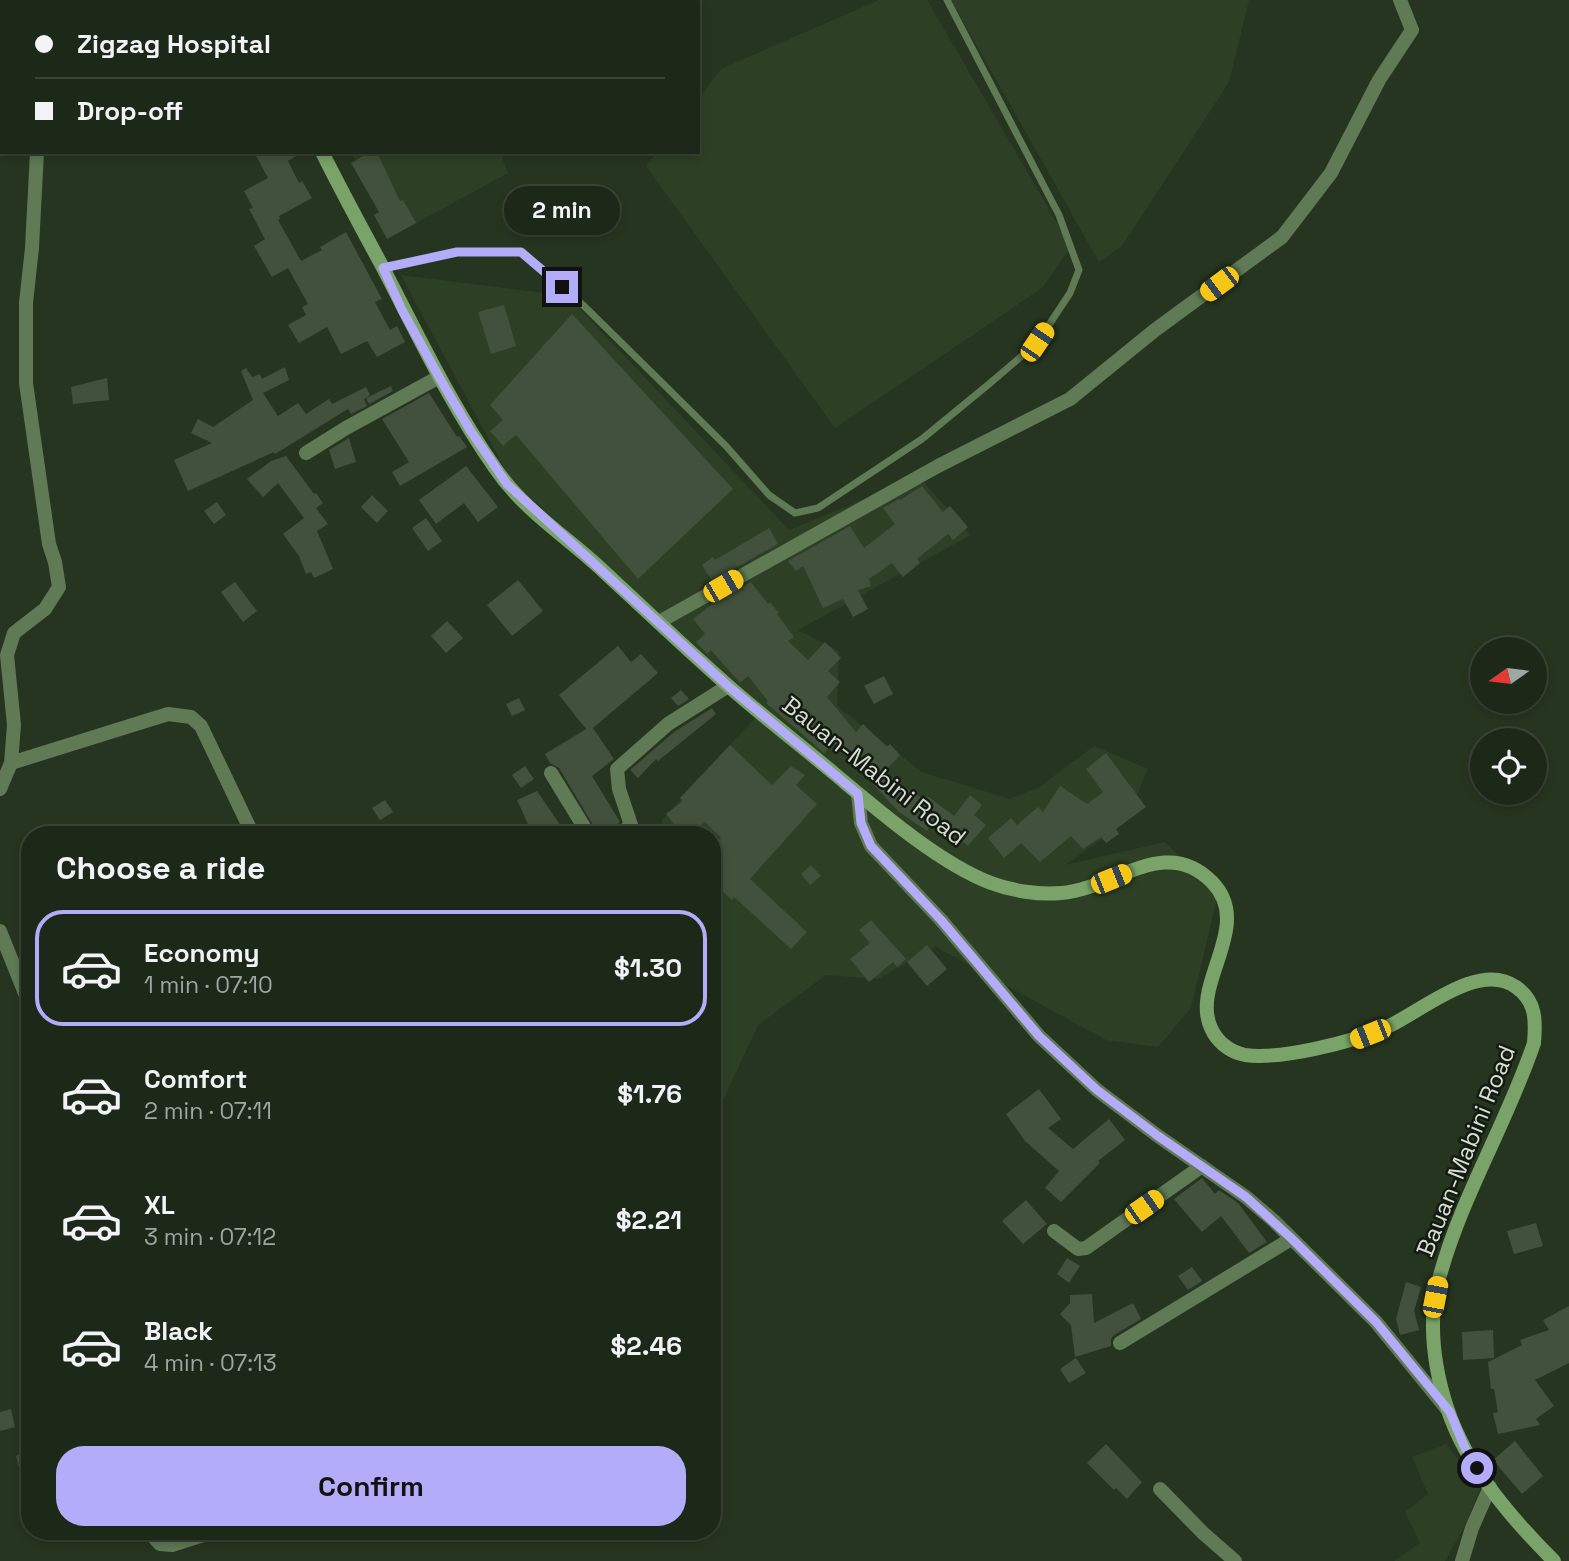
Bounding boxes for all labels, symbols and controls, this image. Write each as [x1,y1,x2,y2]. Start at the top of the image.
text: Zigzag Hospital [77,27,271,61]
text: Drop-off [77,94,183,128]
callout: 2 min [504,186,620,234]
text: 2 min [532,195,592,225]
car [1196,263,1243,305]
route end [546,271,578,303]
car [1017,319,1058,365]
car [700,566,747,606]
north arrow [1470,637,1547,714]
map controls [1470,637,1547,805]
street label: Bauan-Mabini Road [776,689,973,852]
button: locate [1470,728,1547,805]
text: Choose a ride [56,848,266,888]
car [1088,861,1135,897]
text: Economy [144,936,260,970]
icon: car [60,937,123,1000]
text: $1.30 [614,951,682,985]
text: 1 min · 07:10 [144,970,273,1000]
car [1347,1016,1394,1052]
street label: Bauan-Mabini Road [1409,1041,1522,1261]
text: Comfort [144,1062,247,1096]
icon: car [60,1063,123,1126]
text: $1.76 [617,1077,682,1111]
text: 2 min · 07:11 [144,1096,272,1126]
car [1121,1186,1168,1228]
text: XL [144,1188,175,1222]
icon: car [60,1189,123,1252]
text: $2.21 [616,1203,682,1237]
text: 3 min · 07:12 [144,1222,276,1252]
car [1421,1274,1450,1320]
text: Black [144,1314,213,1348]
icon: car [60,1315,123,1378]
text: $2.46 [610,1329,682,1363]
text: 4 min · 07:13 [144,1348,277,1378]
button: Confirm [56,1446,686,1526]
route start [1461,1452,1493,1484]

